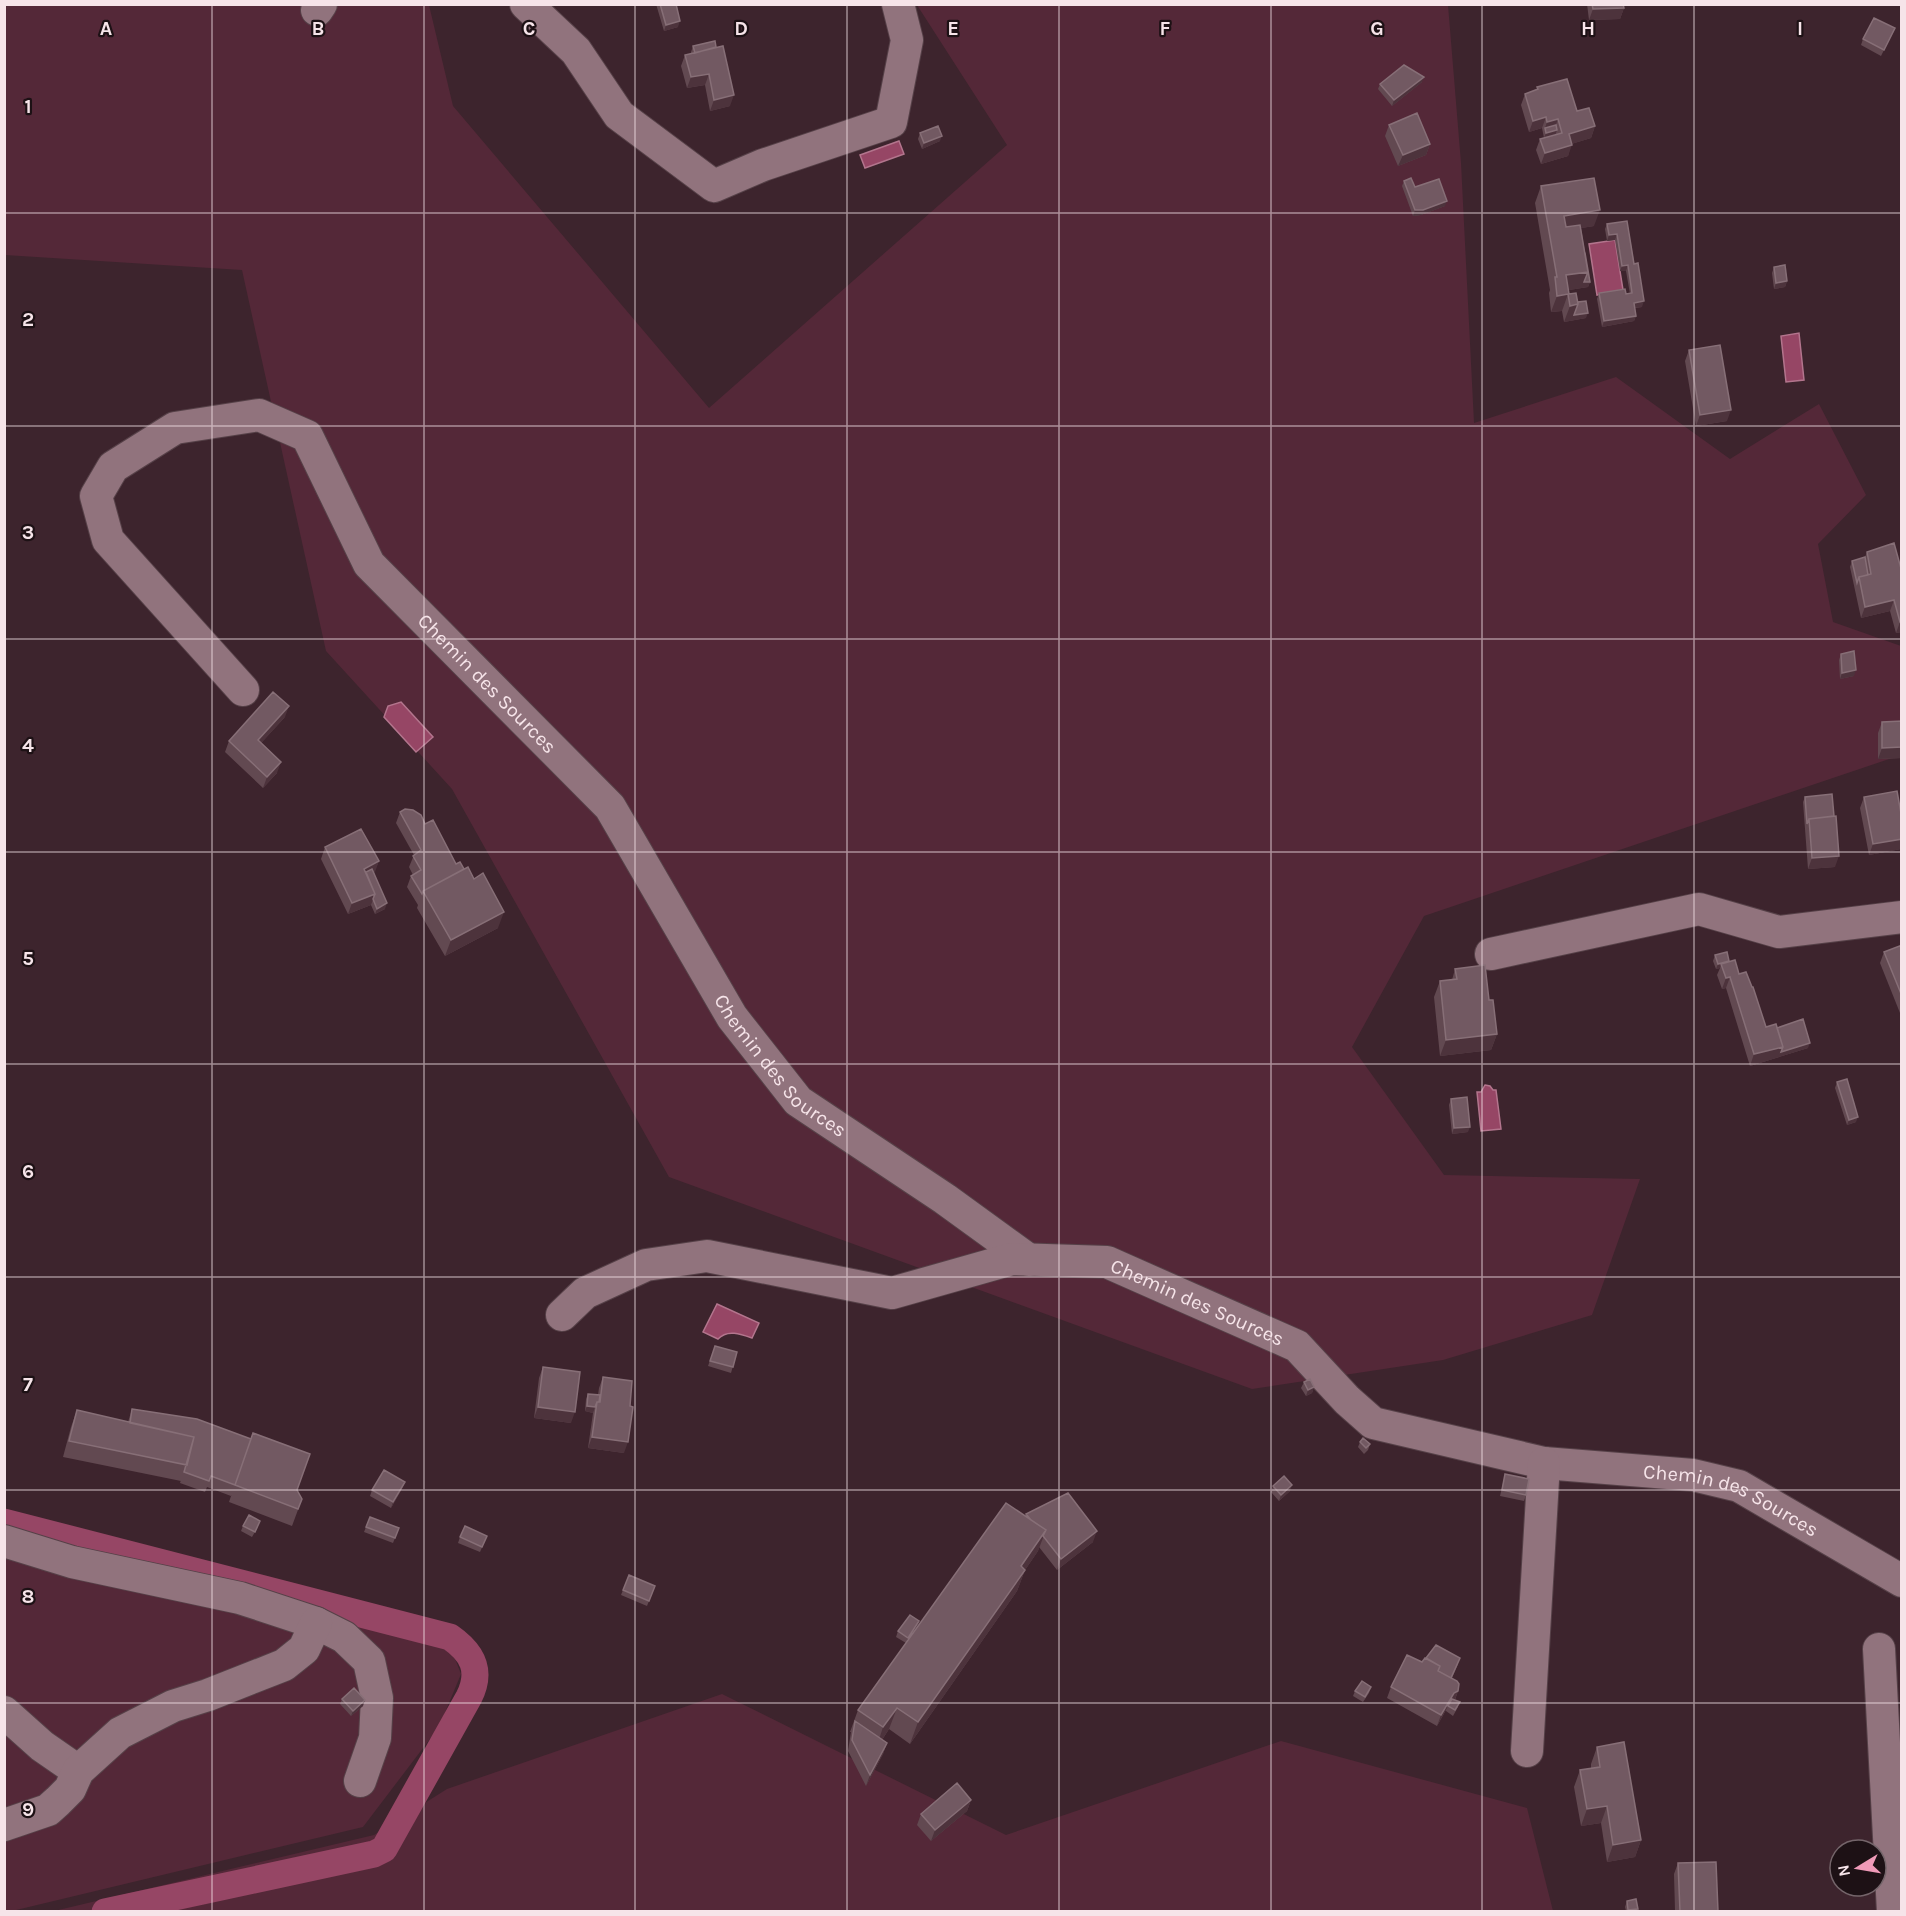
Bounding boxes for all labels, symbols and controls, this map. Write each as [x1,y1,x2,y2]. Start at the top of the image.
text: A [100,17,113,40]
text: B [312,17,324,40]
text: C [523,17,535,40]
text: D [734,17,748,40]
text: E [947,17,959,40]
text: F [1160,17,1171,40]
text: G [1370,17,1384,40]
text: H [1581,17,1595,40]
text: I [1797,17,1803,40]
text: 1 [24,95,32,118]
text: 2 [22,308,34,331]
text: 3 [22,521,34,544]
street label: Chemin des Sources [413,609,561,758]
text: 4 [22,734,34,757]
text: 5 [22,947,34,970]
street label: Chemin des Sources [709,990,850,1142]
text: 6 [22,1160,34,1183]
street label: Chemin des Sources [1107,1254,1287,1351]
text: 7 [23,1373,33,1396]
street label: Chemin des Sources [1642,1460,1822,1542]
text: 8 [22,1585,34,1608]
text: 9 [22,1798,34,1821]
north arrow [1828,1838,1888,1898]
text: N [1833,1863,1854,1878]

